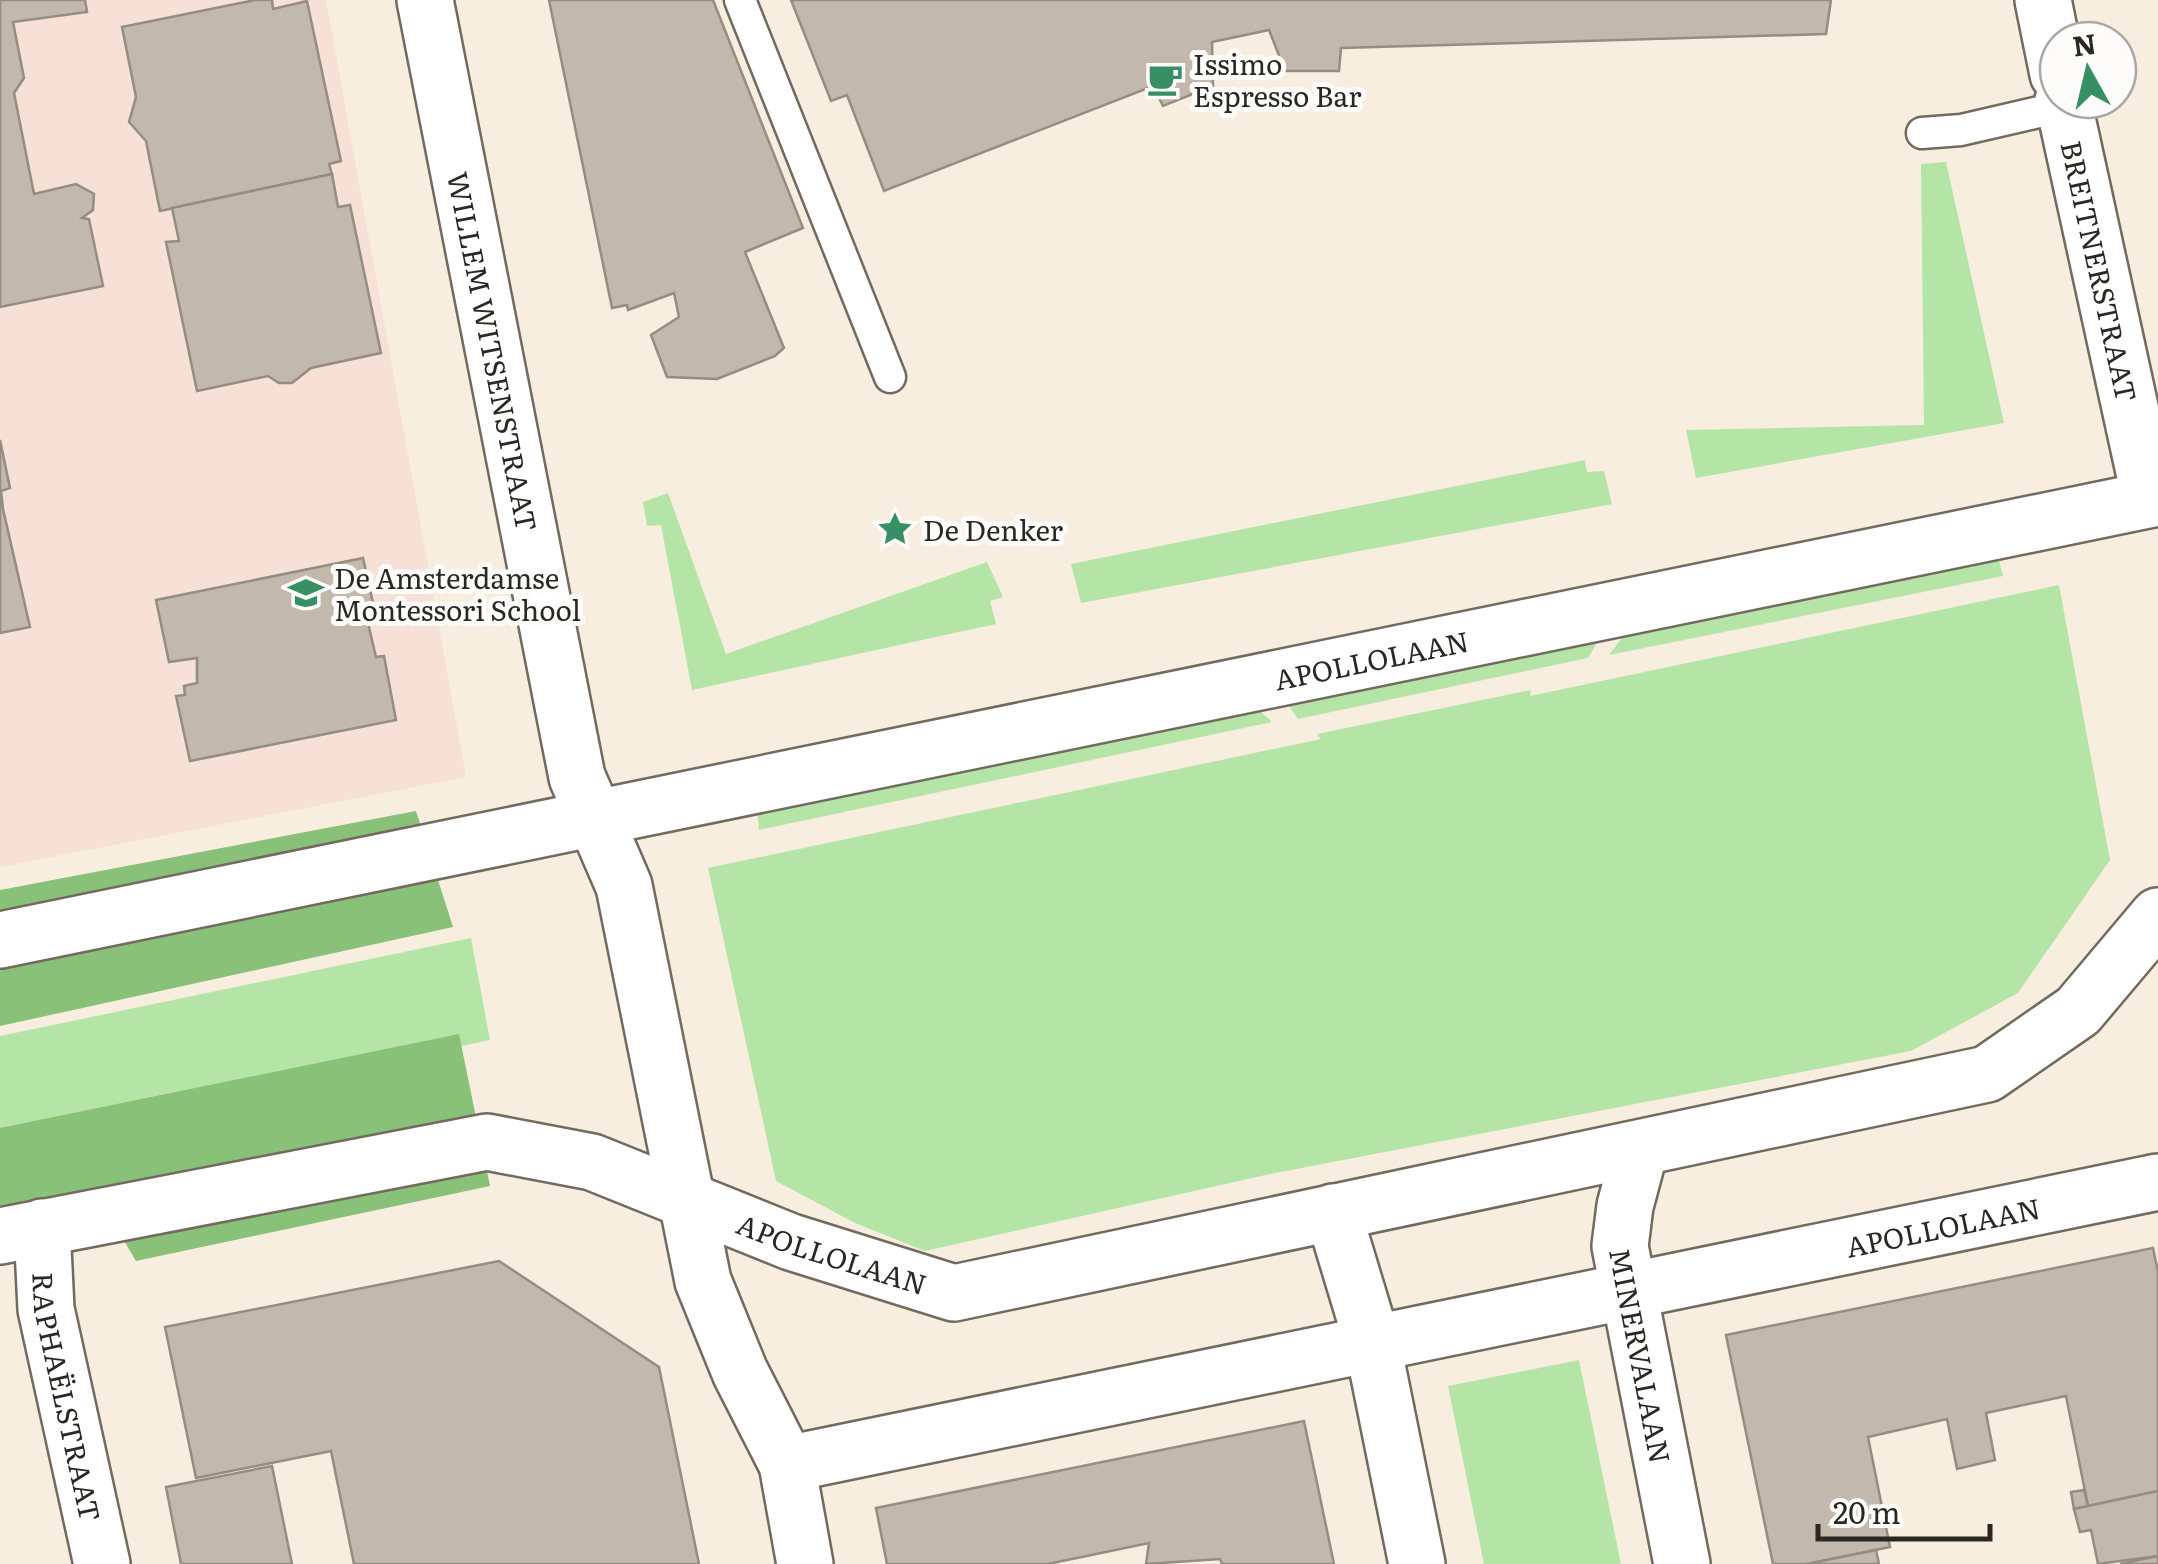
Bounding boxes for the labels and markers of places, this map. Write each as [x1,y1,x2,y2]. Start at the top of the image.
place label: Issimo Espresso Bar [1193,42,1362,116]
cafe icon: Issimo Espresso Bar [1146,60,1184,98]
place label: De Denker [923,508,1064,550]
place icon: De Denker [876,510,914,548]
place label: De Amsterdamse Montessori School [334,556,581,630]
school or university icon: De Amsterdamse Montessori School [287,574,325,612]

